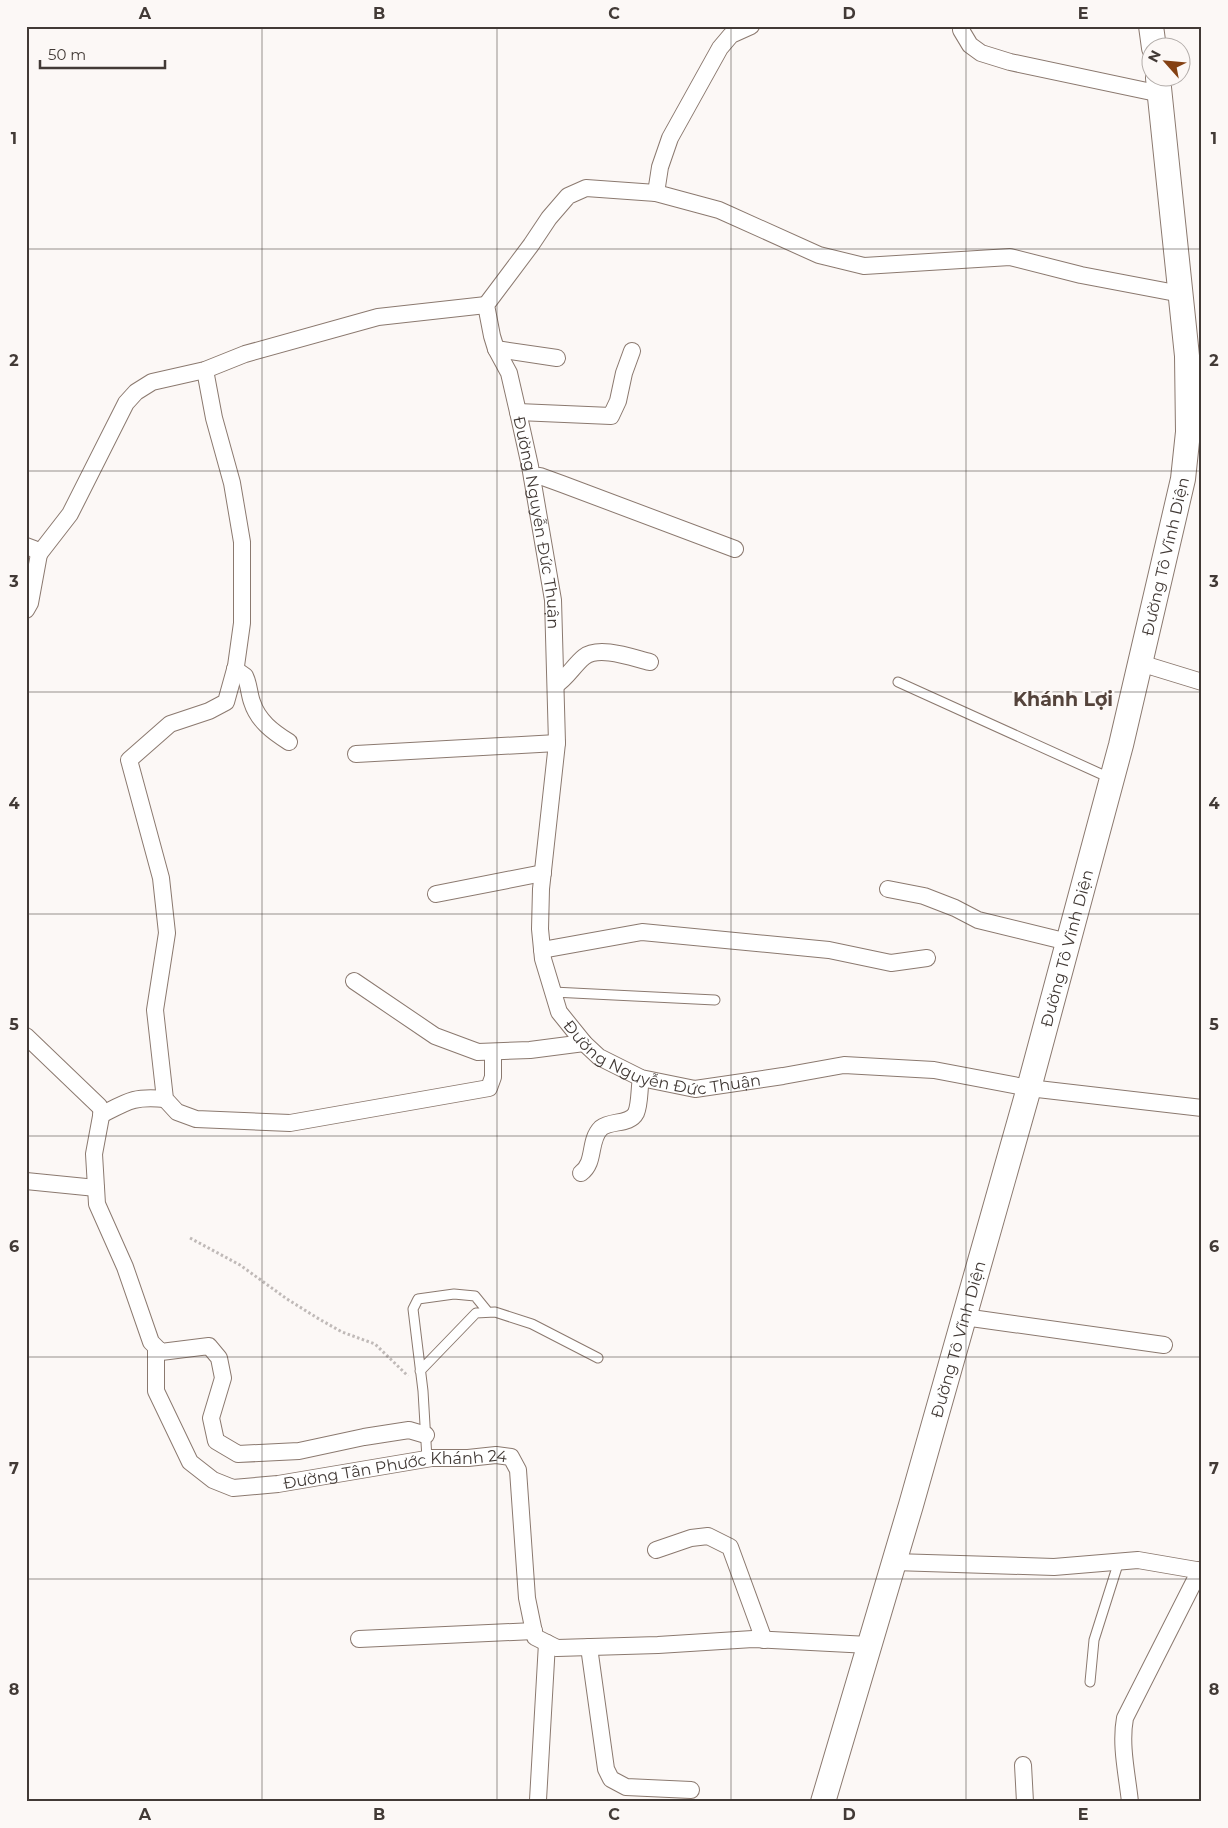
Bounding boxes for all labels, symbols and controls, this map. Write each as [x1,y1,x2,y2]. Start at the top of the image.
text: A [138,4,152,23]
text: B [373,4,385,23]
text: C [608,4,620,23]
text: D [842,4,856,23]
text: E [1078,4,1088,23]
scale bar [40,38,165,70]
north arrow [1140,38,1190,88]
text: 50 m [48,45,86,64]
text: N [1144,47,1165,65]
text: 1 [11,129,17,148]
text: 1 [1211,129,1217,148]
text: 2 [9,351,19,370]
text: 2 [1209,351,1219,370]
street label: Đường Nguyễn Đức Thuận [509,415,563,629]
street label: Đường Tô Vĩnh Diện [1138,475,1193,638]
text: 3 [8,572,19,591]
text: 3 [1208,572,1219,591]
district label: Khánh Lợi [1013,688,1113,711]
text: 4 [8,794,20,813]
text: 4 [1208,794,1220,813]
street label: Đường Tô Vĩnh Diện [1037,867,1097,1029]
text: 5 [9,1015,19,1034]
text: 5 [1209,1015,1219,1034]
street label: Đường Nguyễn Đức Thuận [559,1016,762,1099]
text: 6 [9,1237,19,1256]
text: 6 [1209,1237,1219,1256]
street label: Đường Tô Vĩnh Diện [927,1259,990,1420]
street label: Đường Tân Phước Khánh 24 [282,1446,509,1493]
text: 7 [9,1459,19,1478]
text: 7 [1209,1459,1219,1478]
text: 8 [9,1680,19,1699]
text: 8 [1209,1680,1219,1699]
text: A [138,1805,152,1824]
text: B [373,1805,385,1824]
text: C [608,1805,620,1824]
text: D [842,1805,856,1824]
text: E [1078,1805,1088,1824]

